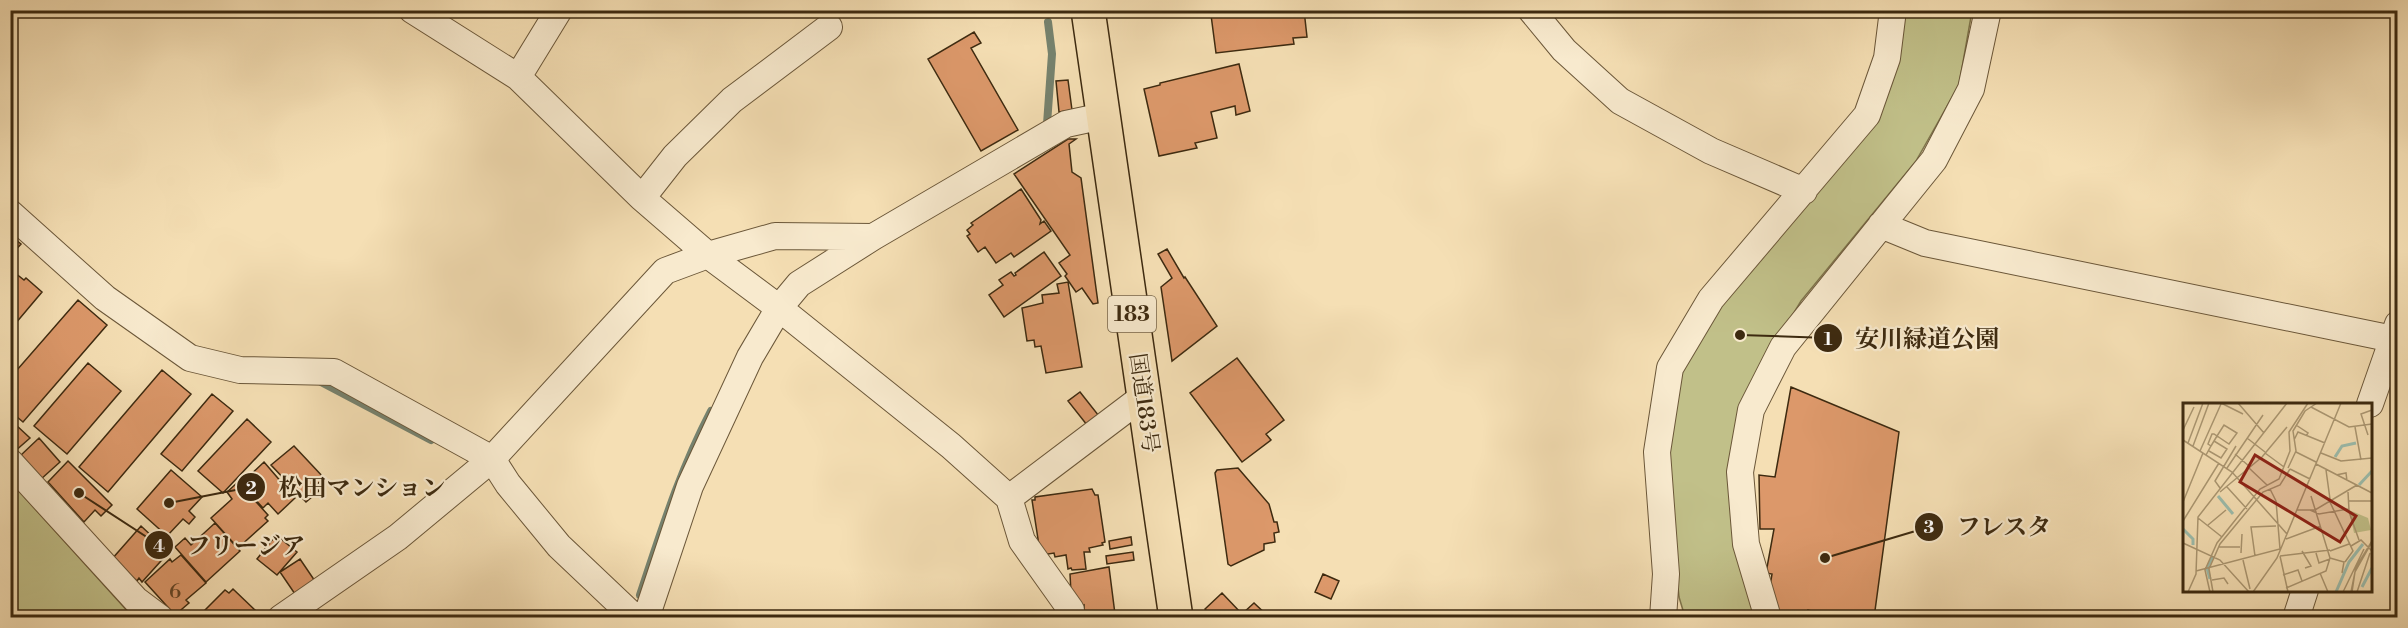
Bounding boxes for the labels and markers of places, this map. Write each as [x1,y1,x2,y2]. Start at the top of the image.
callout: 安川緑道公園 [1813,317,2011,359]
callout: 松田マンション [236,466,458,508]
callout: フレスタ [1914,506,2064,548]
callout: フリージア [144,524,318,566]

